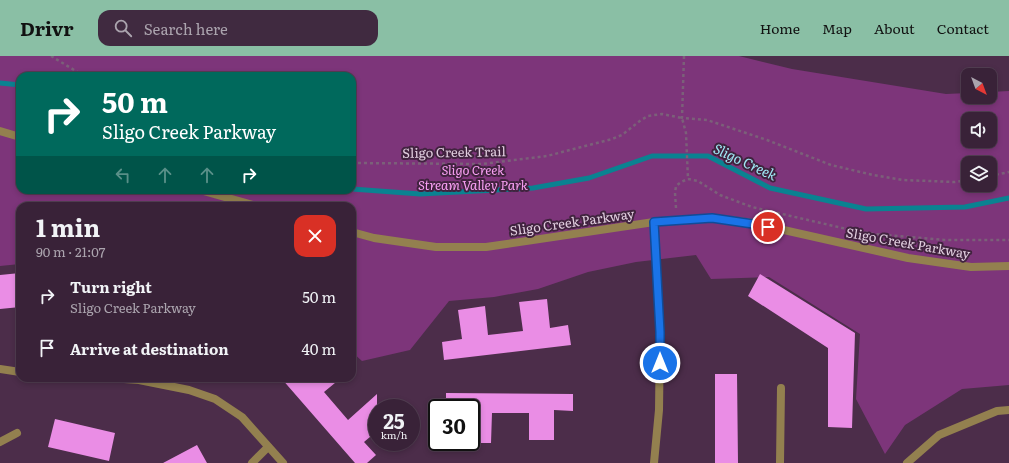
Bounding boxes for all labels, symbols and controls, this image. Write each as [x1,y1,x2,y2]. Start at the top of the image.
search box [98,10,378,46]
text: Drivr [20,14,74,42]
icon: search [112,17,134,39]
text: Search here [144,17,228,40]
text: Home [760,18,800,38]
text: Map [822,18,852,38]
text: About [874,18,915,38]
text: Contact [937,18,989,38]
north arrow [961,68,997,104]
map controls [961,68,997,192]
text: 50 m [102,80,168,122]
icon: right [36,88,88,140]
button: sound [961,112,997,148]
text: Sligo Creek Parkway [102,118,276,145]
water label: Sligo Creek [710,138,781,185]
street label: Sligo Creek Trail [402,141,507,162]
button: layers [961,156,997,192]
park label: Sligo Creek Stream Valley Park [418,160,529,194]
icon: left [112,164,134,186]
icon: ahead [154,164,176,186]
icon: ahead [196,164,218,186]
icon: right [238,164,260,186]
street label: Sligo Creek Parkway [508,203,636,240]
text: 1 min [36,209,100,244]
pin [751,210,785,244]
button: close [294,215,336,257]
icon: arrive [757,216,779,238]
street label: Sligo Creek Parkway [845,222,972,263]
text: 90 m · 21:07 [36,242,105,261]
text: Turn right [70,275,152,298]
icon: right [36,285,58,307]
text: 50 m [302,285,336,308]
text: Sligo Creek Parkway [70,298,196,317]
icon: arrive [36,337,58,359]
text: Arrive at destination [70,337,229,360]
text: 40 m [302,337,336,360]
position arrow [639,342,681,384]
speed limit sign: 30 [428,399,480,451]
text: 25 [383,405,405,435]
text: km/h [381,427,407,442]

